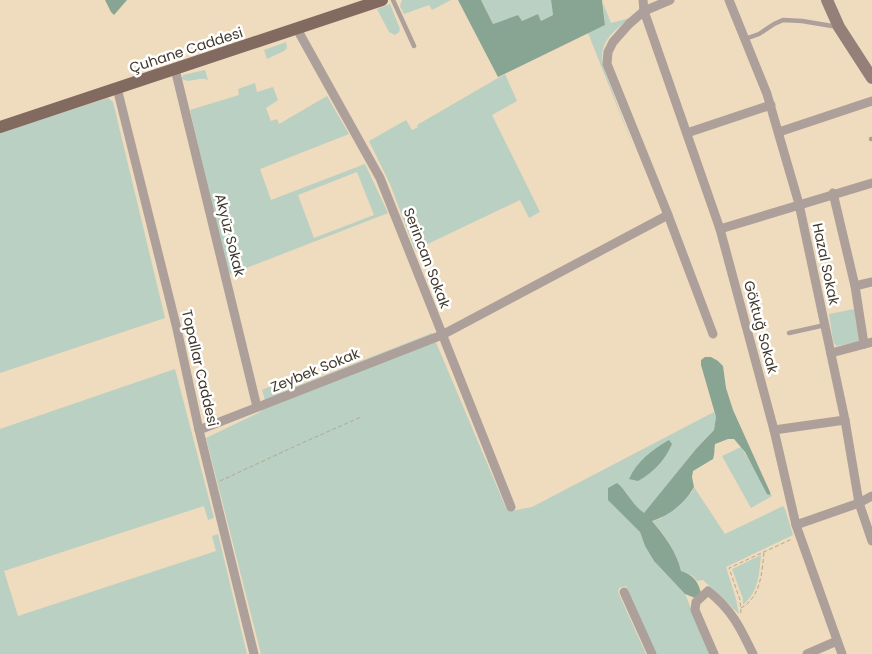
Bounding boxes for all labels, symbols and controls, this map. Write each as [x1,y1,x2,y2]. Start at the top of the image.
street label: Çuhane Caddesi [127,22,245,78]
street label: Akyüz Sokak [210,192,250,279]
street label: Serincan Sokak [399,205,456,312]
street label: Hazal Sokak [808,221,845,308]
street label: Göktuğ Sokak [739,278,783,376]
street label: Topallar Caddesi [177,308,223,428]
street label: Zeybek Sokak [268,343,363,397]

